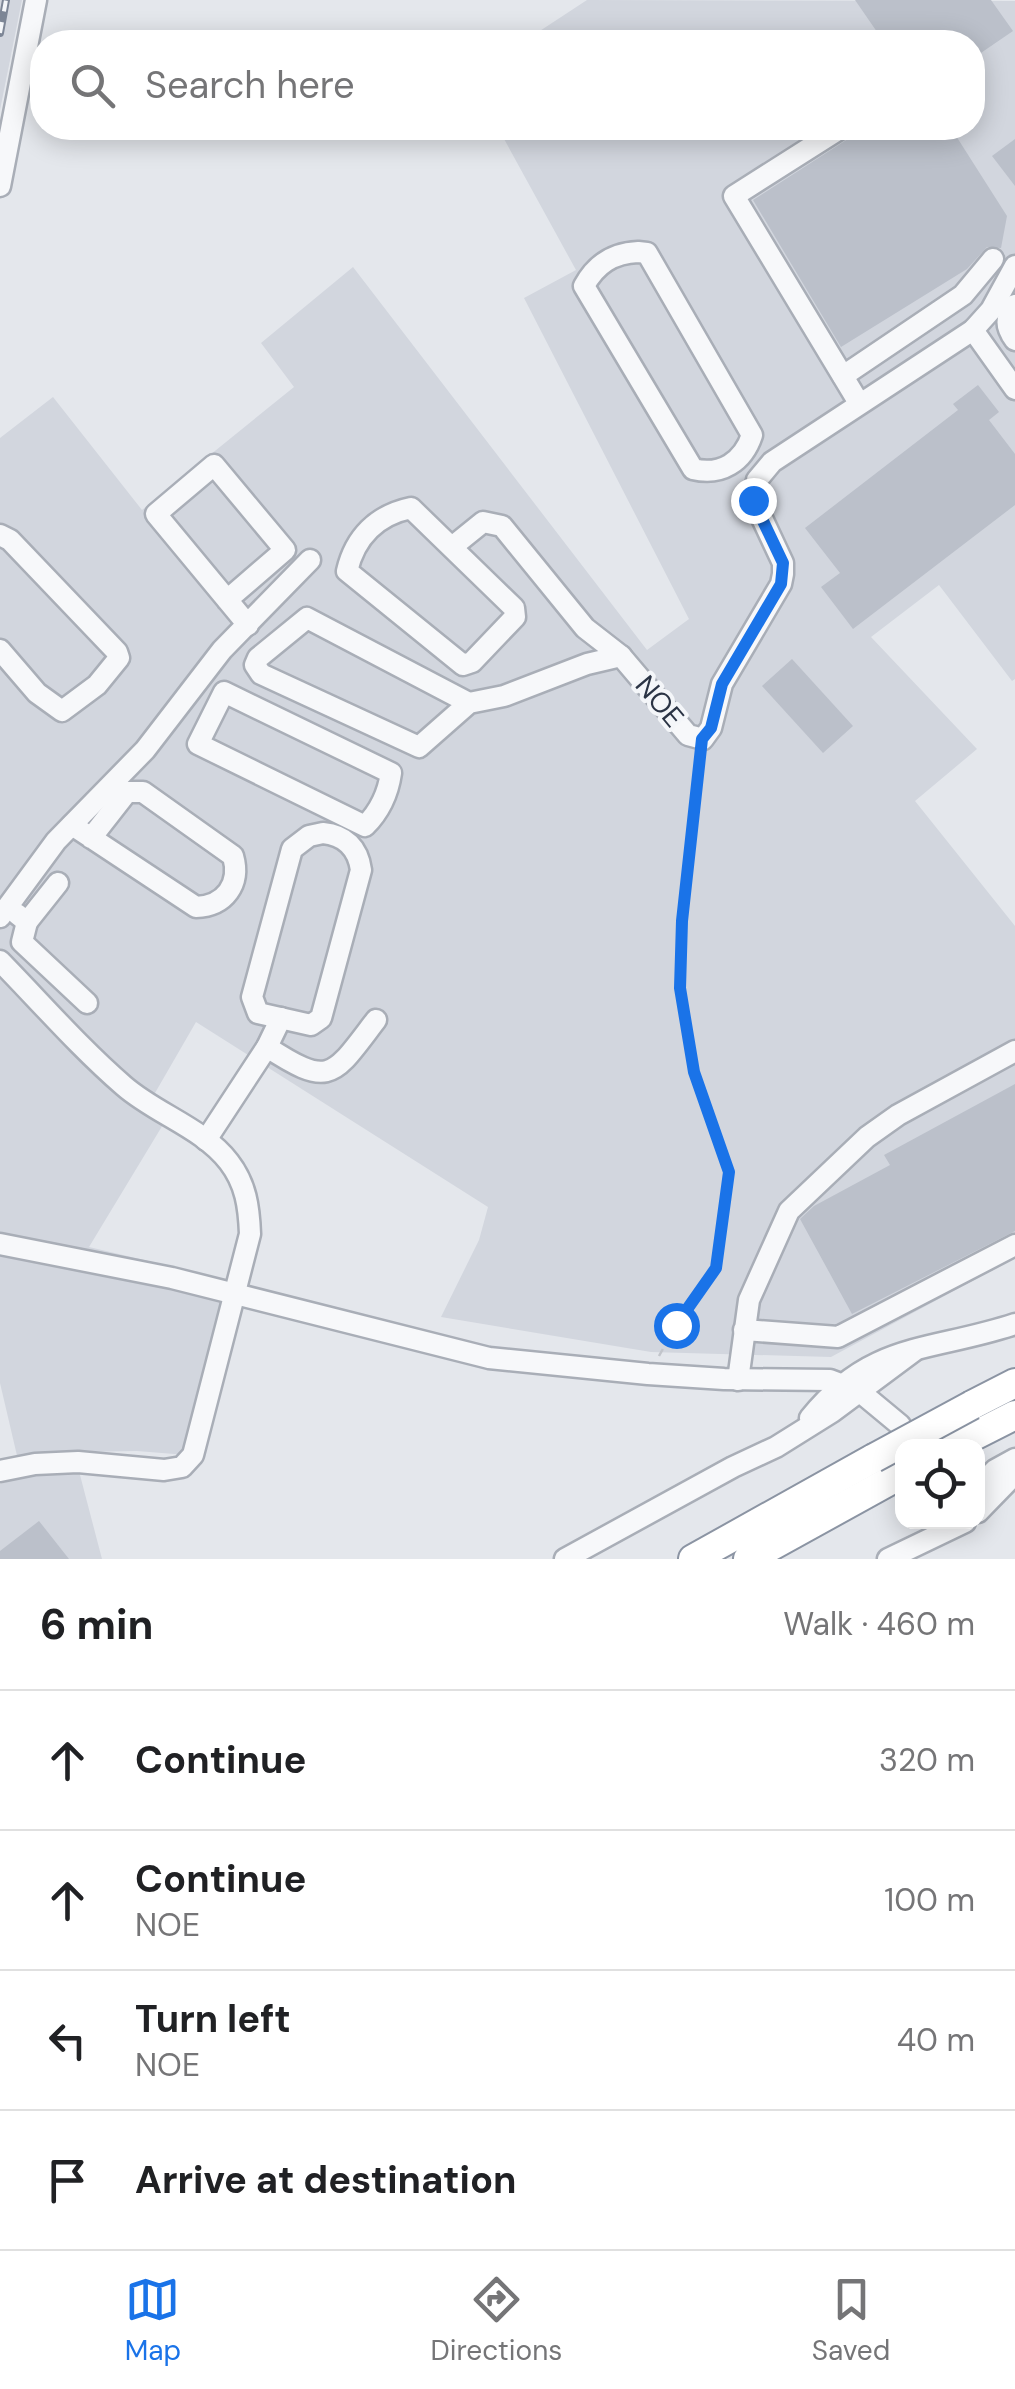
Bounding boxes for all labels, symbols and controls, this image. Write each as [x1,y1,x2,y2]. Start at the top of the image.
search box [30,30,985,140]
icon: search [65,58,120,113]
text: Search here [145,60,355,110]
route end [731,478,777,524]
street label: NOE [627,668,692,735]
route start [654,1303,700,1349]
map controls [895,1439,985,1529]
button: locate [895,1439,985,1529]
text: 6 min [40,1597,153,1652]
text: Walk · 460 m [783,1603,975,1645]
icon: ahead [40,1733,95,1788]
text: Continue [135,1735,306,1785]
text: 320 m [879,1739,975,1781]
text: Continue [135,1854,306,1904]
icon: ahead [40,1873,95,1928]
text: 100 m [884,1879,975,1921]
text: NOE [135,1904,200,1946]
text: Turn left [135,1994,291,2044]
icon: left [40,2013,95,2068]
text: 40 m [897,2019,975,2061]
text: NOE [135,2044,200,2086]
icon: arrive [40,2153,95,2208]
text: Arrive at destination [135,2155,517,2205]
tab: Map [125,2272,181,2369]
tab: Directions [431,2272,562,2369]
tab: Saved [812,2272,890,2369]

